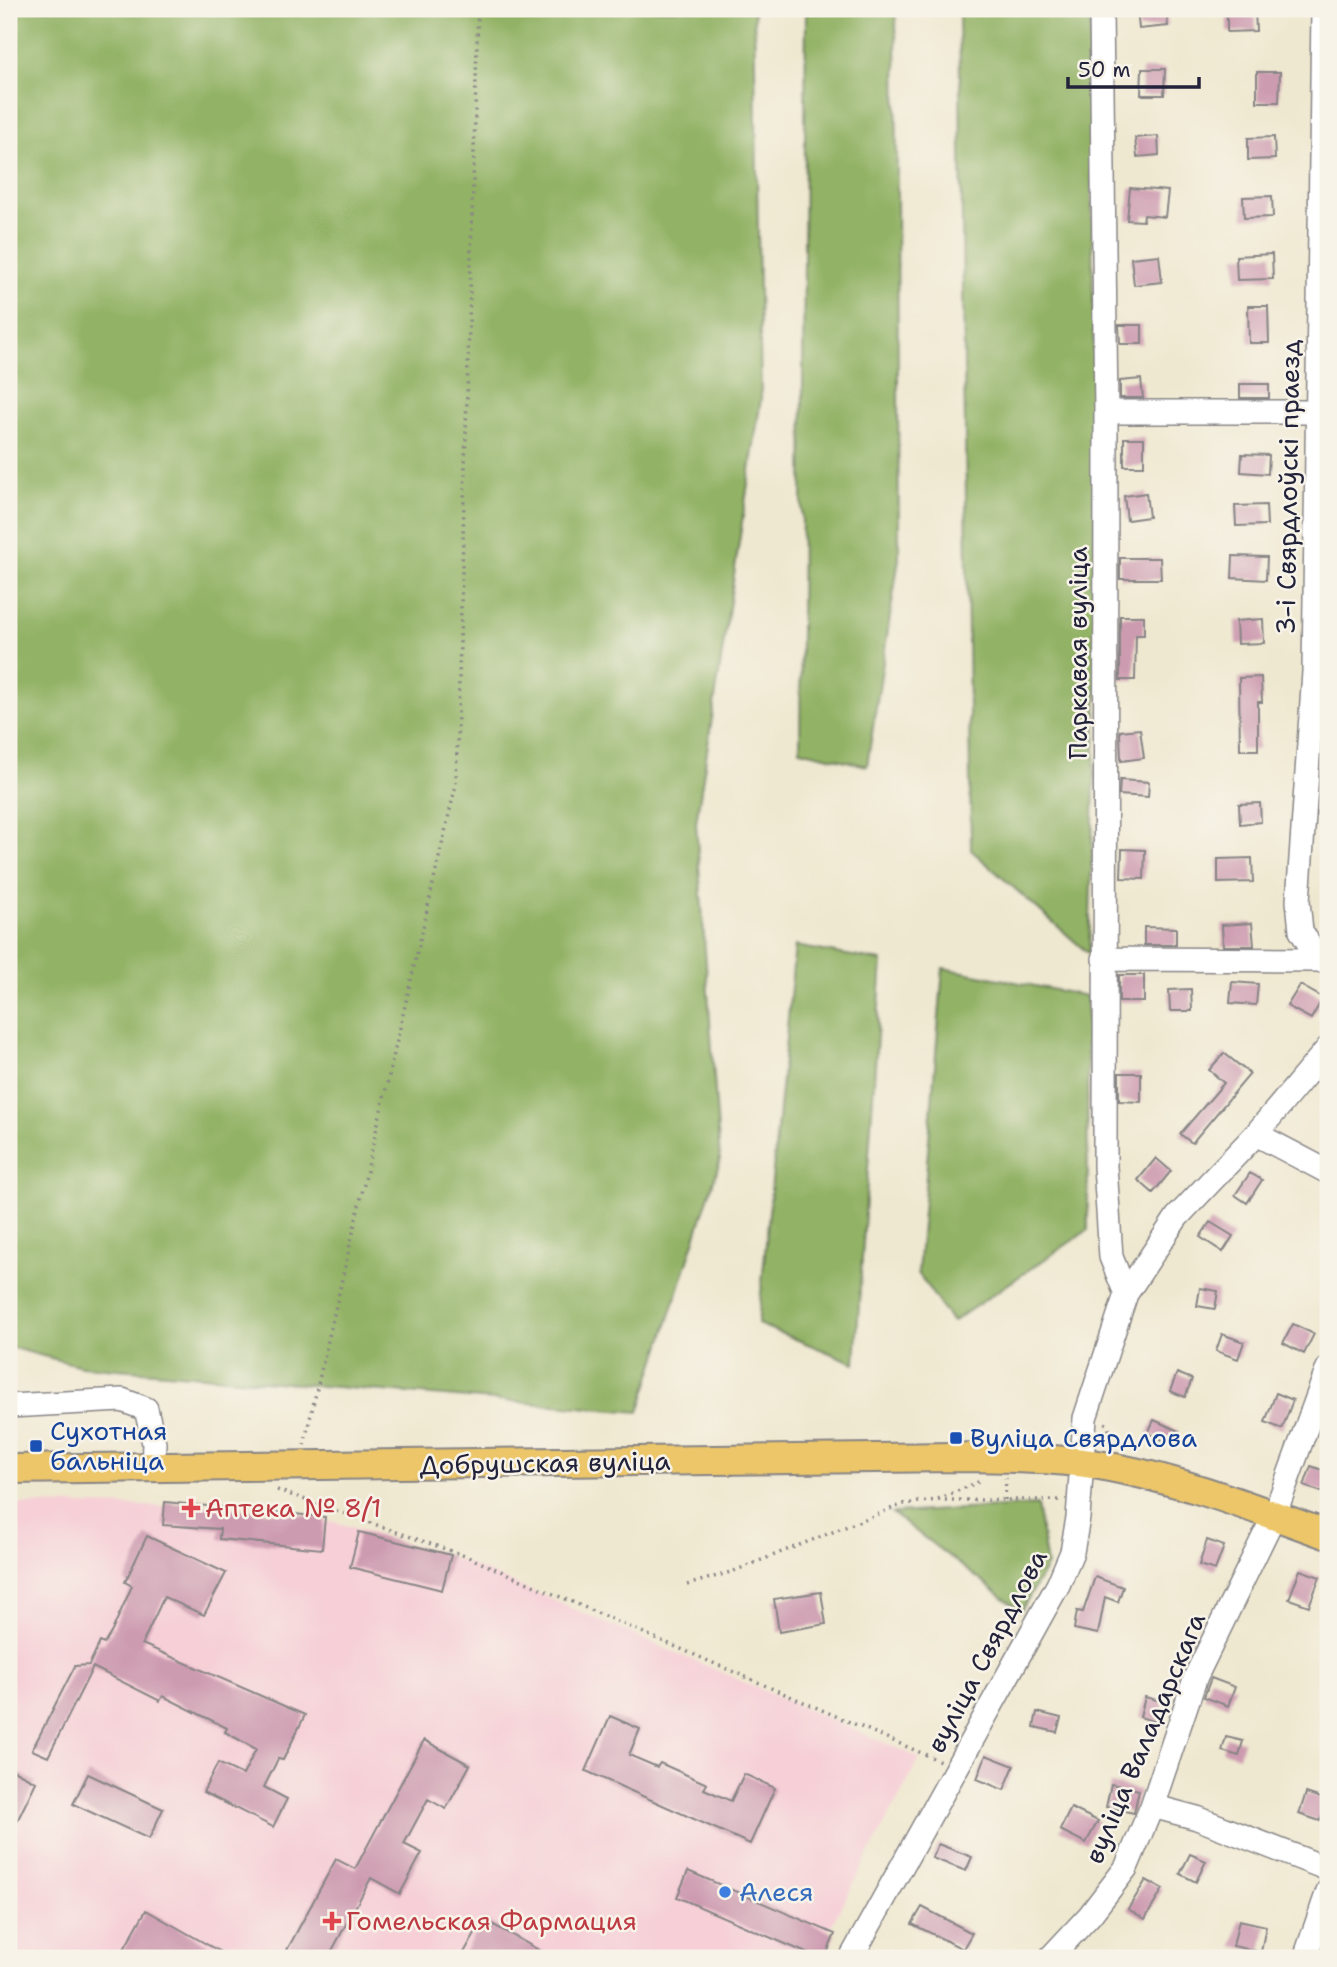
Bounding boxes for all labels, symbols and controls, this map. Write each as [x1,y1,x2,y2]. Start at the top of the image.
scale bar [1068,46,1199,90]
text: 50 m [1078,56,1131,84]
street label: 3-і Свярдлоўскі праезд [1267,338,1308,635]
street label: Паркавая вуліца [1060,547,1095,759]
place label: Сухотная бальніца [50,1413,167,1478]
place label: Вуліца Свярдлова [970,1420,1197,1455]
marker: Вуліца Свярдлова [948,1430,964,1446]
marker: Сухотная бальніца [28,1438,44,1454]
street label: Добрушская вуліца [419,1443,671,1482]
place label: Аптека № 8/1 [205,1490,382,1525]
marker: Аптека № 8/1 [183,1500,199,1516]
street label: вуліца Свярдлова [918,1543,1055,1759]
street label: вуліца Валадарскага [1076,1607,1213,1869]
place label: Алеся [739,1874,814,1909]
marker: Алеся [717,1884,733,1900]
place label: Гомельская Фармация [346,1903,637,1938]
marker: Гомельская Фармация [324,1913,340,1929]

